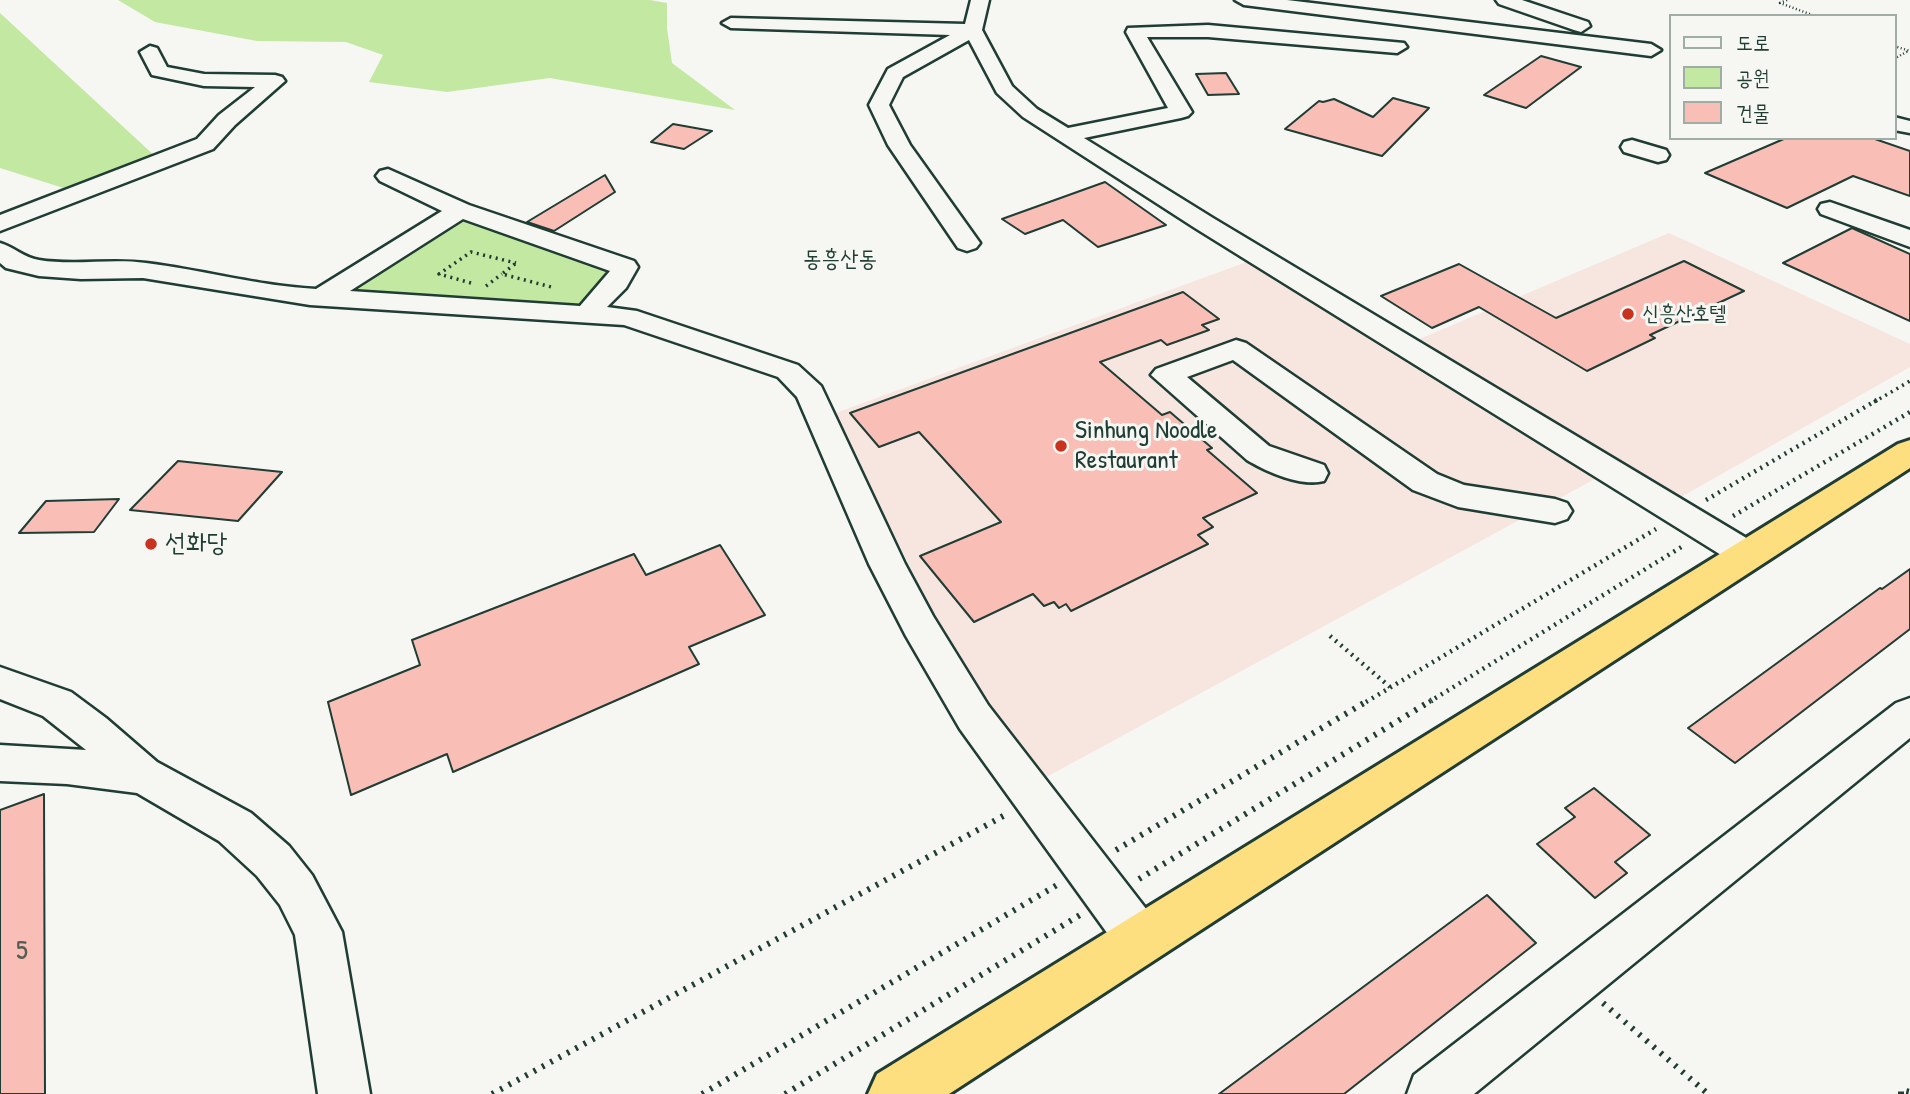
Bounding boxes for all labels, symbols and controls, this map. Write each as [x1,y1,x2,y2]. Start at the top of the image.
legend [1668,14,1896,140]
text: 도로 [1736,28,1770,57]
text: 공원 [1736,63,1770,92]
text: 건물 [1736,98,1770,127]
district label: 동흥산동 [803,246,877,274]
place label: 신흥산호텔 [1642,301,1726,327]
marker: 신흥산호텔 [1620,306,1636,322]
place label: Sinhung Noodle Restaurant [1075,415,1217,476]
marker: Sinhung Noodle Restaurant [1053,438,1069,454]
place label: 선화당 [165,528,228,560]
marker: 선화당 [143,536,159,552]
house number: 5 [16,935,28,969]

